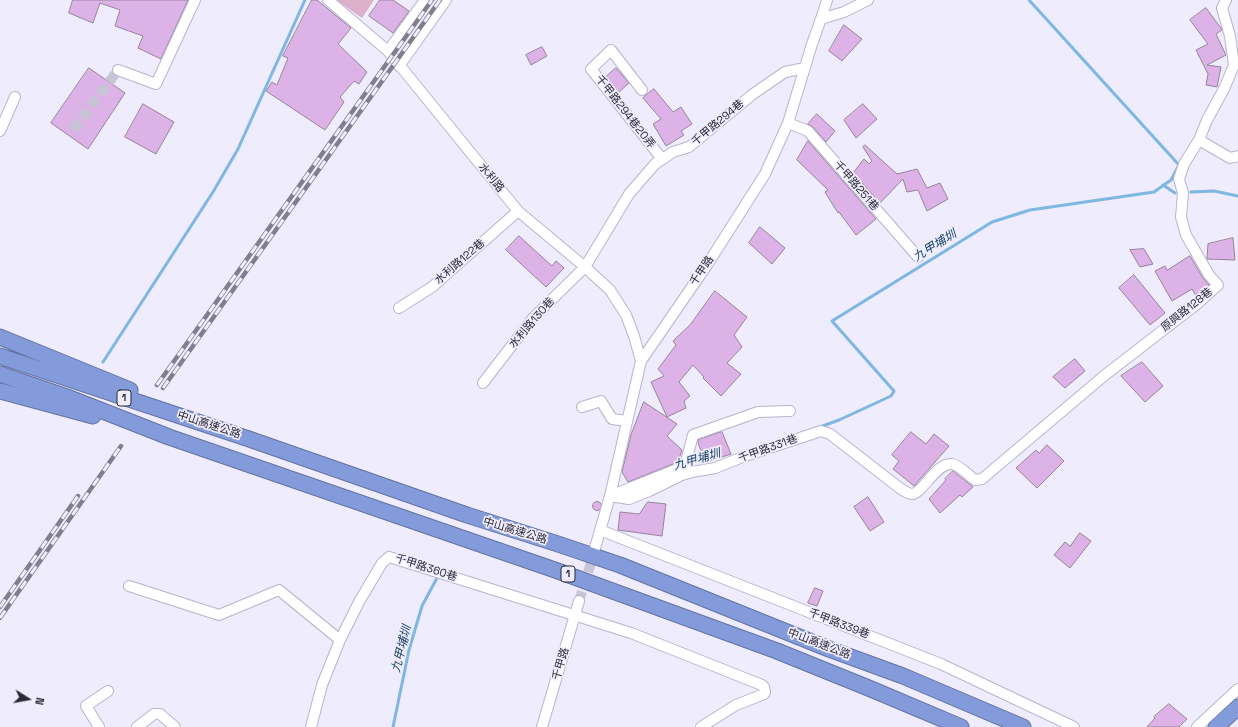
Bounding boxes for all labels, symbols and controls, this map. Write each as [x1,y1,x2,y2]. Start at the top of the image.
street label: 千甲路294巷20弄 [592,73,658,151]
street label: 千甲路294巷 [689,97,747,149]
street label: 千甲路251巷 [831,158,881,214]
street label: 水利路 [475,161,507,195]
water label: 九甲埔圳 [911,227,959,265]
street label: 水利路122巷 [432,237,488,287]
street label: 千甲路 [687,254,717,288]
street label: 原興路128巷 [1159,285,1215,335]
street label: 水利路130巷 [507,295,557,351]
road number: 1 [117,390,131,406]
street label: 中山高速公路 [176,409,242,441]
street label: 千甲路331巷 [737,432,799,466]
water label: 九甲埔圳 [672,446,722,474]
street label: 中山高速公路 [482,515,548,547]
street label: 千甲路360巷 [393,552,459,584]
road number: 1 [561,566,575,582]
street label: 千甲路339巷 [807,606,871,642]
water label: 九甲埔圳 [389,624,415,674]
street label: 中山高速公路 [786,626,852,662]
street label: 千甲路 [550,646,572,682]
north arrow [8,679,48,719]
text: N [32,696,47,706]

